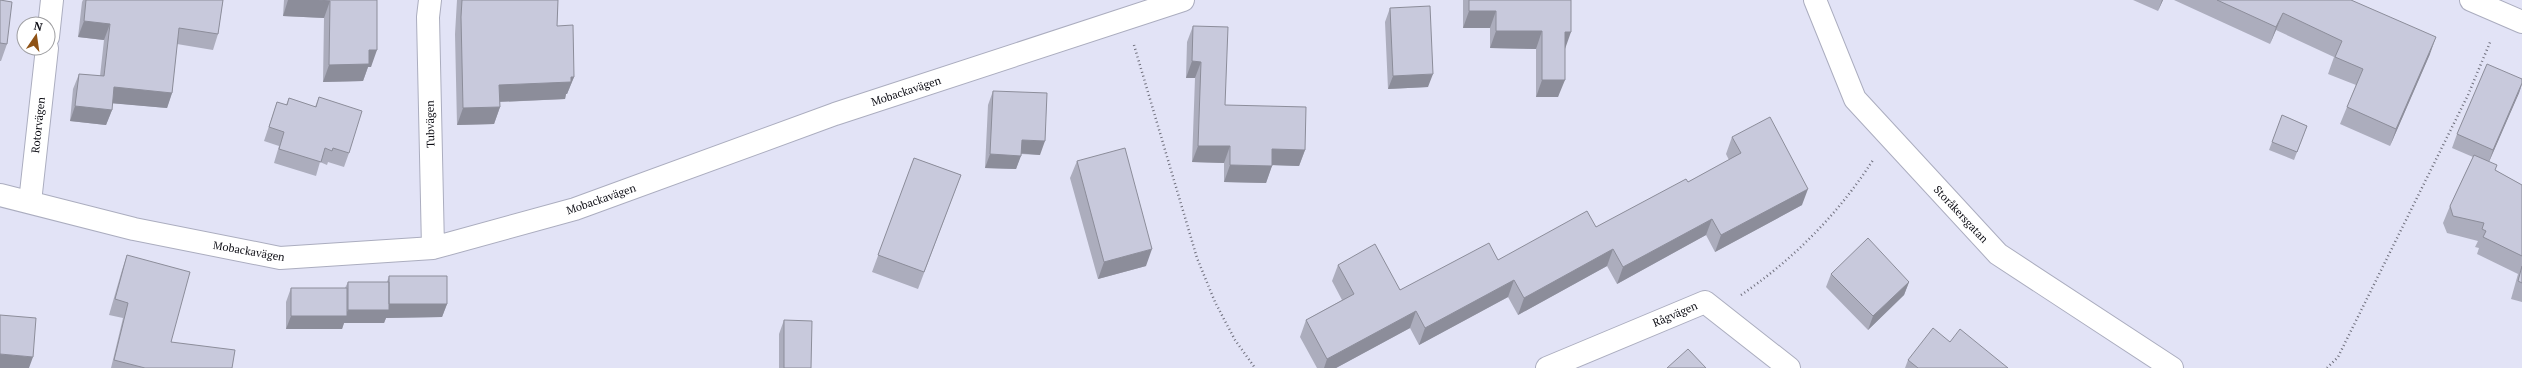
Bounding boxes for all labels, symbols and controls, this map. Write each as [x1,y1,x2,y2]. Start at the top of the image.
north arrow [16,16,56,56]
text: N [33,18,45,34]
street label: Mobackavägen [869,73,943,109]
street label: Rotorvägen [28,96,48,154]
street label: Tubvägen [423,100,437,148]
street label: Mobackavägen [564,180,638,217]
street label: Storåkersgatan [1931,182,1991,246]
street label: Mobackavägen [212,238,286,264]
street label: Rågvägen [1650,298,1700,330]

